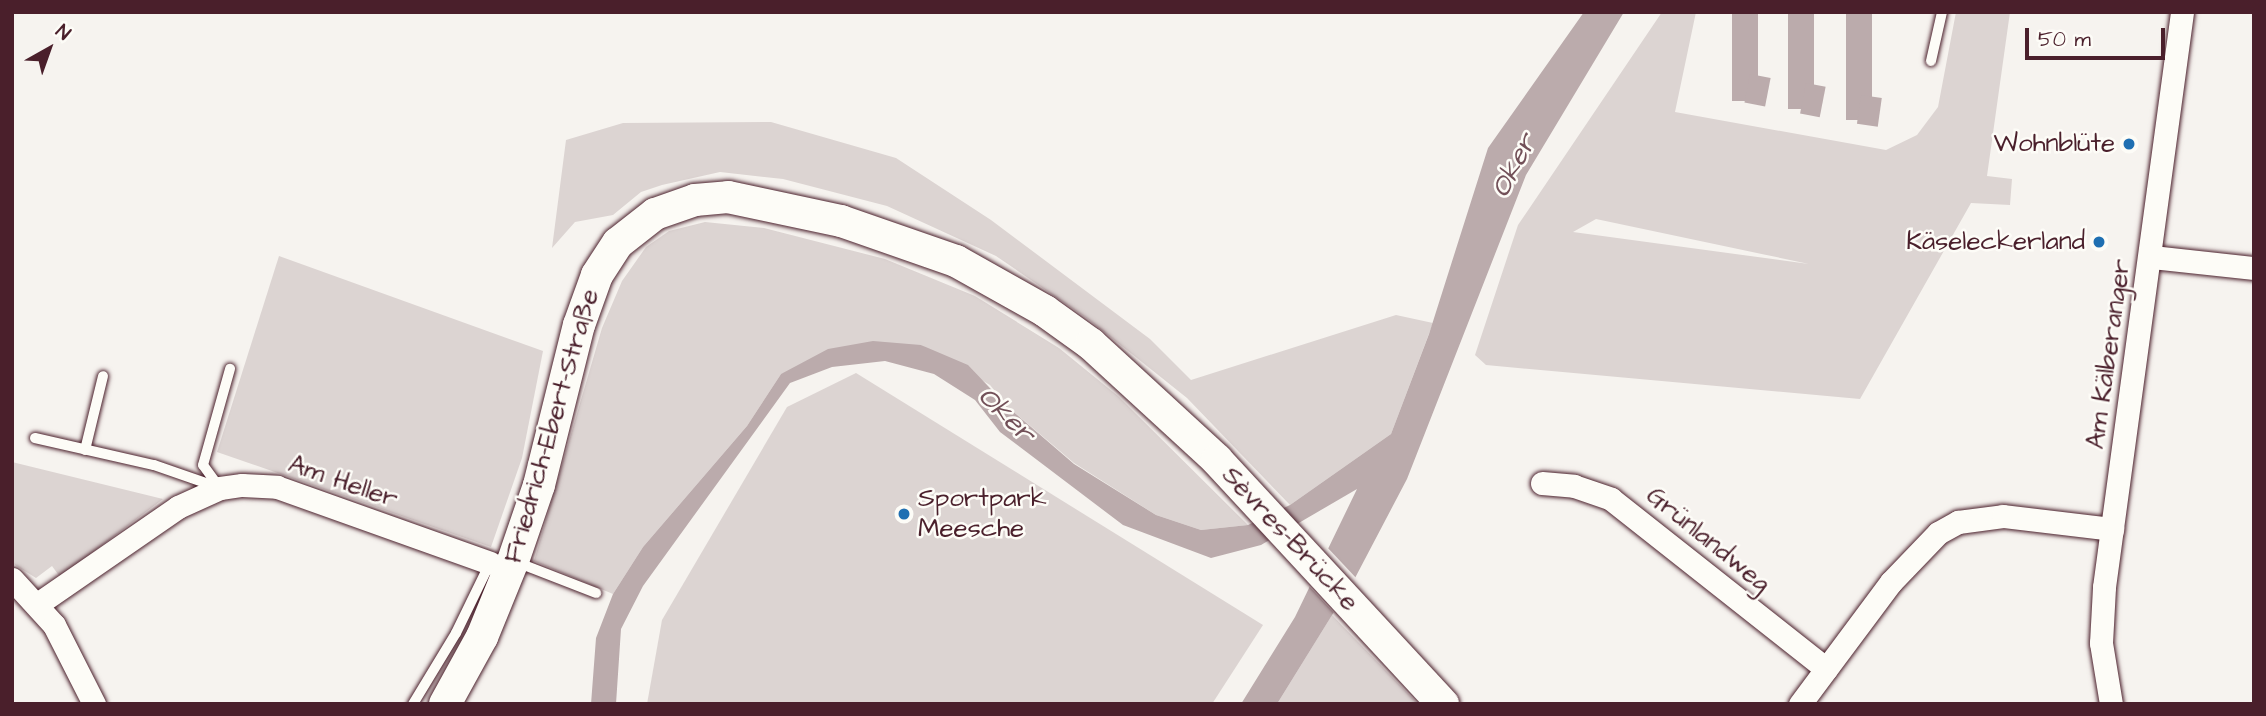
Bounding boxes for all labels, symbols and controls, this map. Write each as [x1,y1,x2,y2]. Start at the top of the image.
north arrow [14,14,84,84]
scale bar [2028,14,2168,58]
text: N [50,18,76,47]
text: 50 m [2038,25,2091,54]
place label: Wohnblüte [1994,128,2115,160]
water label: Oker [1484,129,1544,203]
marker: Wohnblüte [2121,136,2137,152]
place label: Käseleckerland [1906,226,2085,258]
marker: Käseleckerland [2091,234,2107,250]
street label: Am Kälberanger [2080,257,2138,451]
street label: Friedrich-Ebert-Straße [498,285,606,567]
water label: Oker [970,380,1042,450]
street label: Am Heller [284,449,402,515]
street label: Sèvres-Brücke [1215,460,1365,618]
street label: Grünlandweg [1640,480,1776,600]
place label: Sportpark Meesche [918,483,1047,544]
marker: Sportpark Meesche [896,506,912,522]

